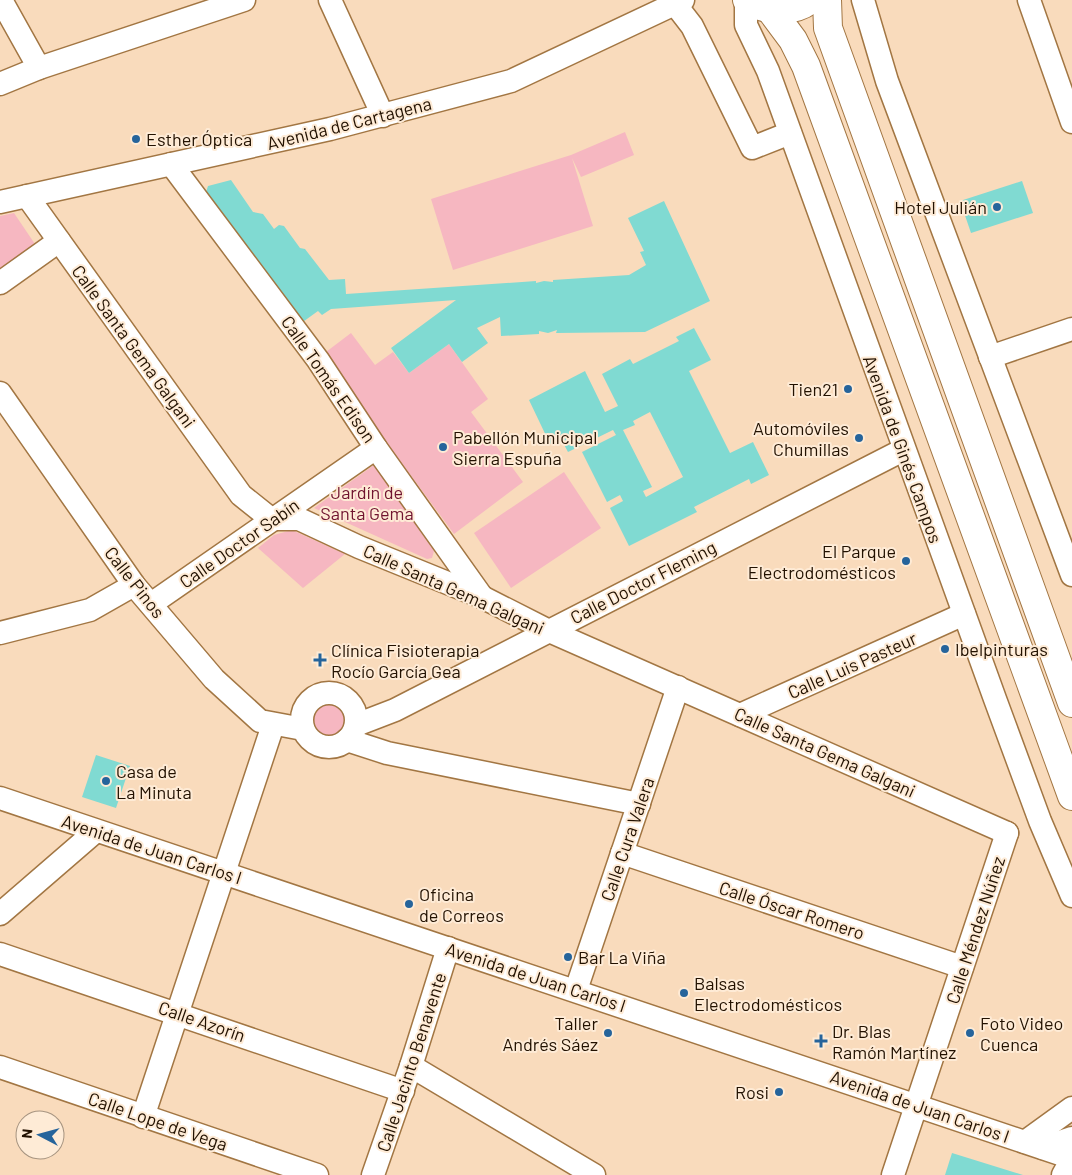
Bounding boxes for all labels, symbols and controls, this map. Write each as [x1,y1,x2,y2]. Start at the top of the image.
street label: Avenida de Cartagena [264,92,434,154]
place label: Esther Óptica [146,128,252,150]
marker: Esther Óptica [130,133,142,145]
place label: Hotel Julián [894,196,987,218]
marker: Hotel Julián [991,201,1003,213]
street label: Calle Santa Gema Galgani [68,260,200,432]
street label: Calle Tomás Edison [277,311,381,447]
street label: Avenida de Ginés Campos [859,352,947,546]
place label: Tien21 [788,378,838,400]
marker: Tien21 [842,383,854,395]
place label: Automóviles Chumillas [753,417,849,460]
place label: Pabellón Municipal Sierra Espuña [453,426,597,469]
marker: Automóviles Chumillas [853,432,865,444]
marker: Pabellón Municipal Sierra Espuña [437,441,449,453]
park label: Jardín de Santa Gema [320,481,414,524]
street label: Calle Doctor Sabín [175,494,303,592]
street label: Calle Doctor Fleming [566,536,720,628]
street label: Calle Santa Gema Galgani [360,539,548,639]
place label: El Parque Electrodomésticos [748,540,896,583]
street label: Calle Pinos [100,542,170,622]
marker: El Parque Electrodomésticos [900,555,912,567]
street label: Calle Luis Pasteur [784,627,920,703]
place label: Ibelpinturas [955,638,1048,660]
place label: Clínica Fisioterapia Rocío García Gea [331,639,479,682]
marker: Ibelpinturas [939,643,951,655]
marker: Clínica Fisioterapia Rocío García Gea [313,653,327,667]
street label: Calle Santa Gema Galgani [731,702,919,802]
place label: Casa de La Minuta [116,760,192,803]
street label: Calle Cura Valera [595,774,659,904]
marker: Casa de La Minuta [100,775,112,787]
street label: Avenida de Juan Carlos I [59,809,245,889]
street label: Calle Méndez Núñez [941,853,1009,1007]
street label: Calle Óscar Romero [717,876,867,944]
place label: Oficina de Correos [419,883,504,926]
marker: Oficina de Correos [403,898,415,910]
street label: Avenida de Juan Carlos I [443,937,629,1017]
place label: Bar La Viña [578,946,666,968]
marker: Bar La Viña [562,951,574,963]
street label: Calle Jacinto Benavente [372,969,450,1155]
place label: Balsas Electrodomésticos [694,972,842,1015]
marker: Balsas Electrodomésticos [678,987,690,999]
street label: Calle Azorín [156,996,248,1046]
place label: Taller Andrés Sáez [502,1012,598,1055]
place label: Foto Video Cuenca [980,1012,1063,1055]
place label: Dr. Blas Ramón Martínez [832,1020,956,1063]
marker: Taller Andrés Sáez [602,1027,614,1039]
marker: Foto Video Cuenca [964,1027,976,1039]
marker: Dr. Blas Ramón Martínez [814,1034,828,1048]
street label: Avenida de Juan Carlos I [827,1065,1013,1147]
place label: Rosi [735,1081,769,1103]
marker: Rosi [773,1086,785,1098]
street label: Calle Lope de Vega [86,1087,230,1155]
north arrow [15,1110,65,1160]
text: N [18,1128,36,1139]

